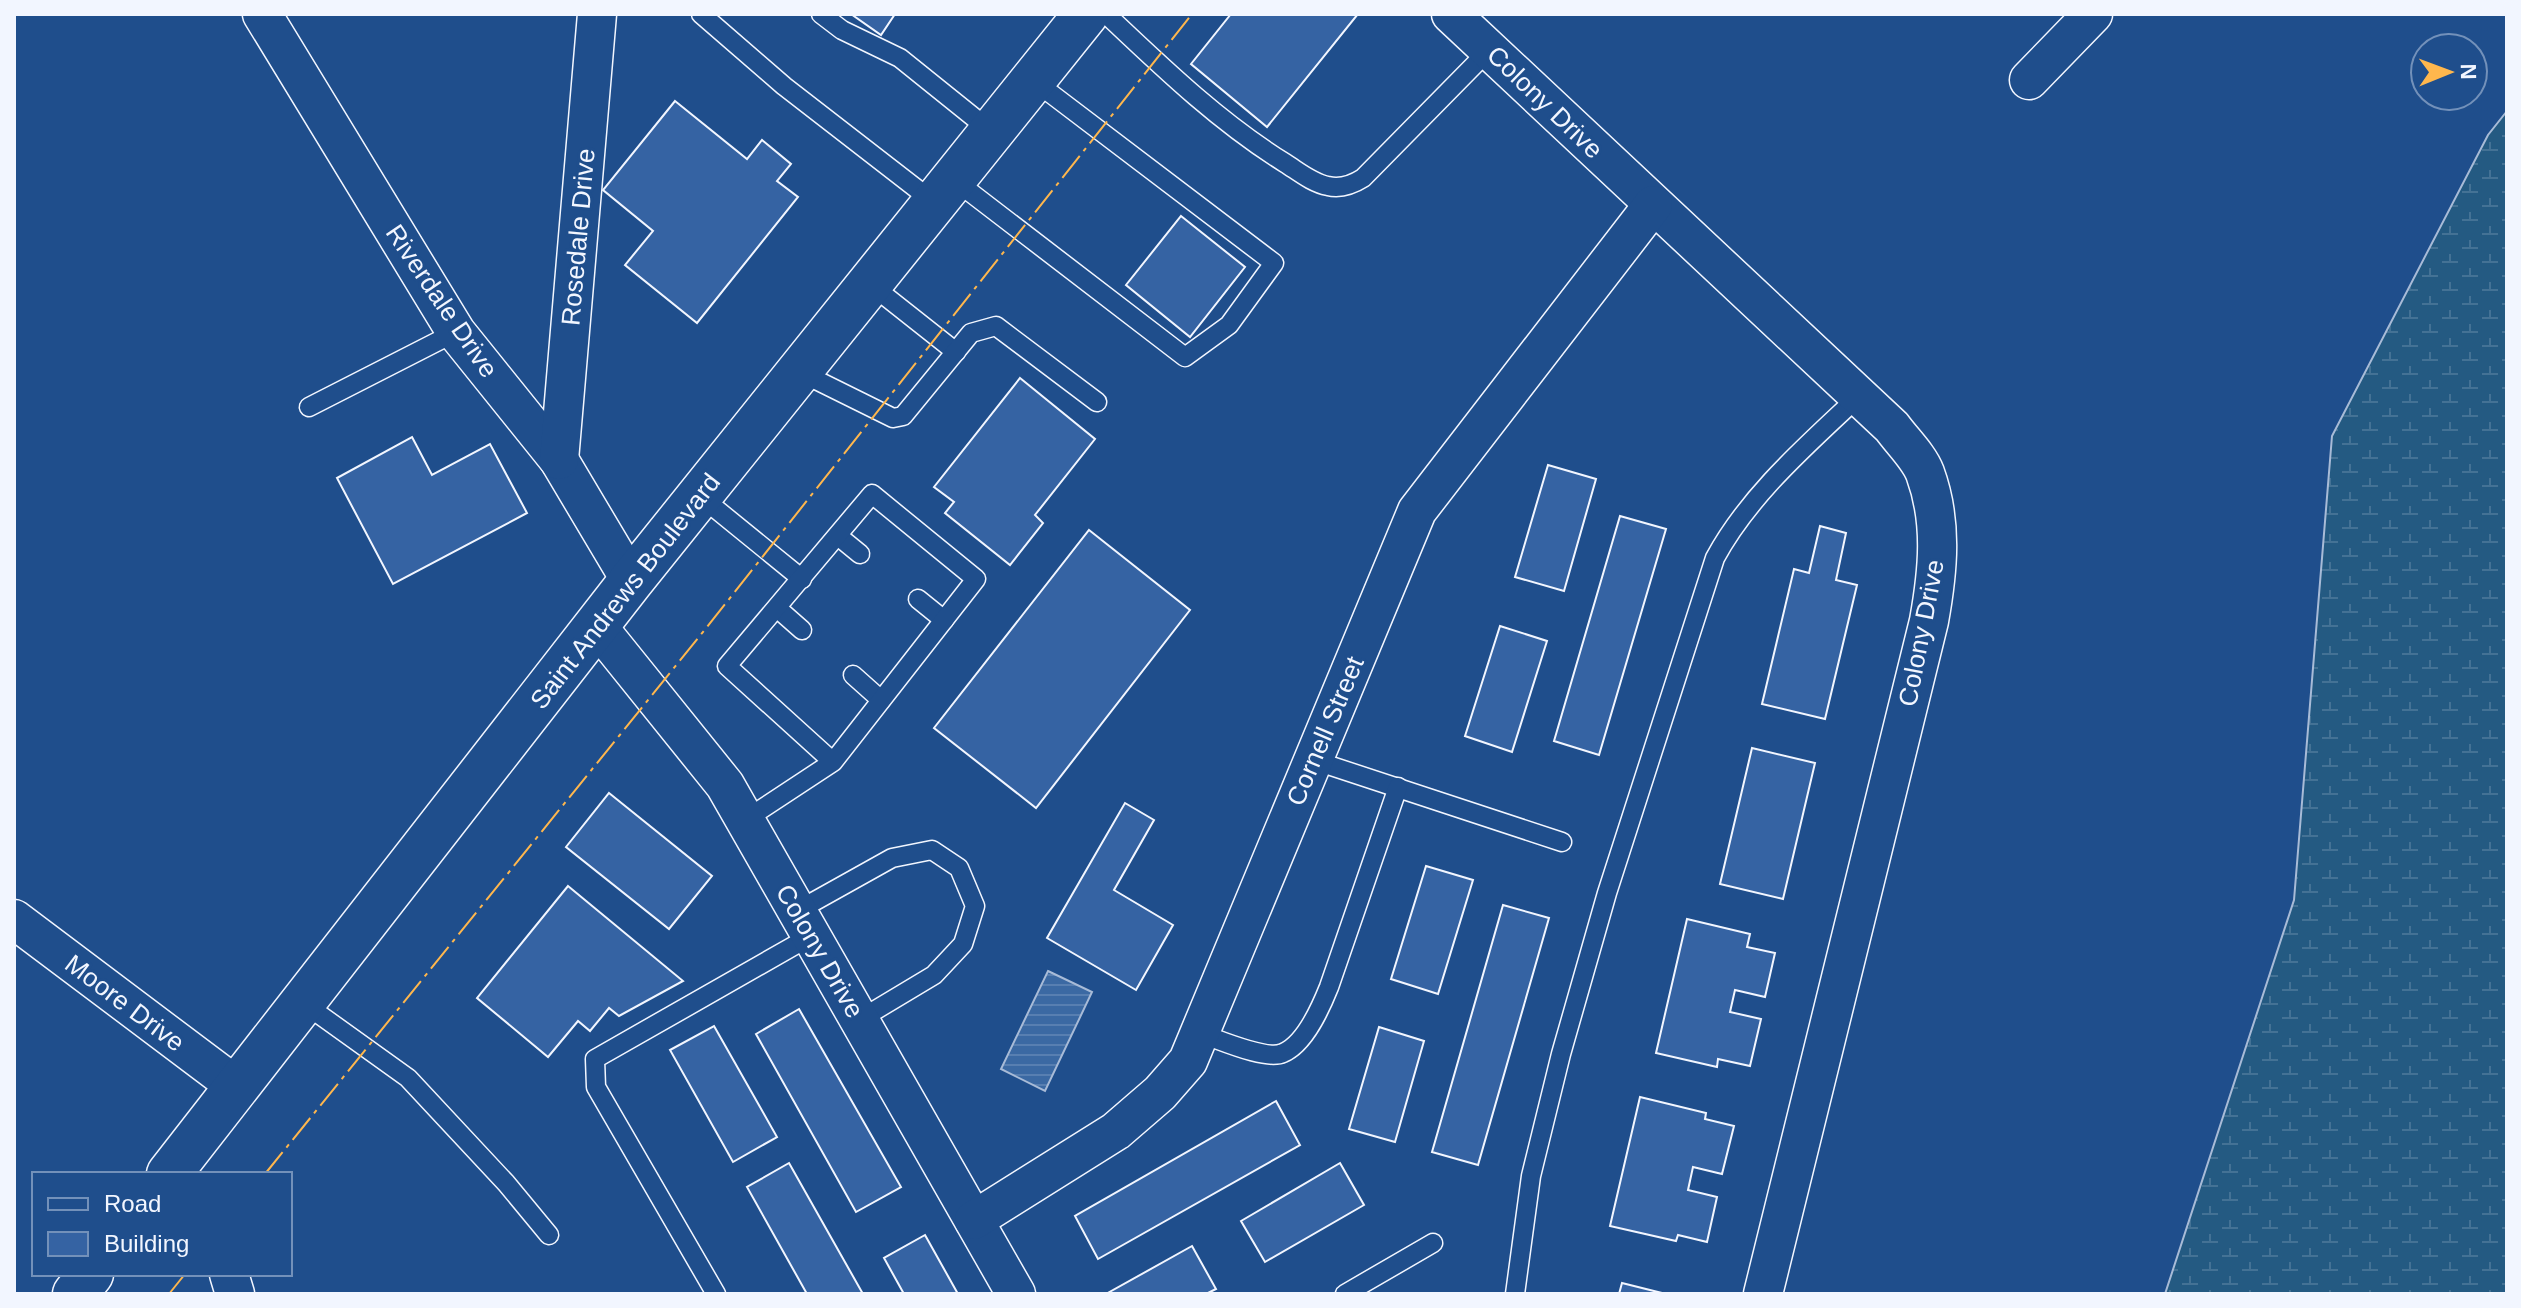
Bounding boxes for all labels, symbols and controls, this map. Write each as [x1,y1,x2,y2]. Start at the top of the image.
north arrow [2409,32,2489,112]
street label: Colony Drive [1481,40,1609,164]
text: N [2456,63,2481,80]
street label: Rosedale Drive [555,147,601,327]
street label: Riverdale Drive [380,219,504,383]
street label: Saint Andrews Boulevard [524,467,726,715]
street label: Colony Drive [1892,557,1950,709]
street label: Cornell Street [1280,651,1370,810]
street label: Colony Drive [770,879,870,1023]
street label: Moore Drive [59,948,191,1058]
legend [32,1172,292,1276]
text: Road [104,1190,161,1217]
text: Building [104,1230,189,1257]

